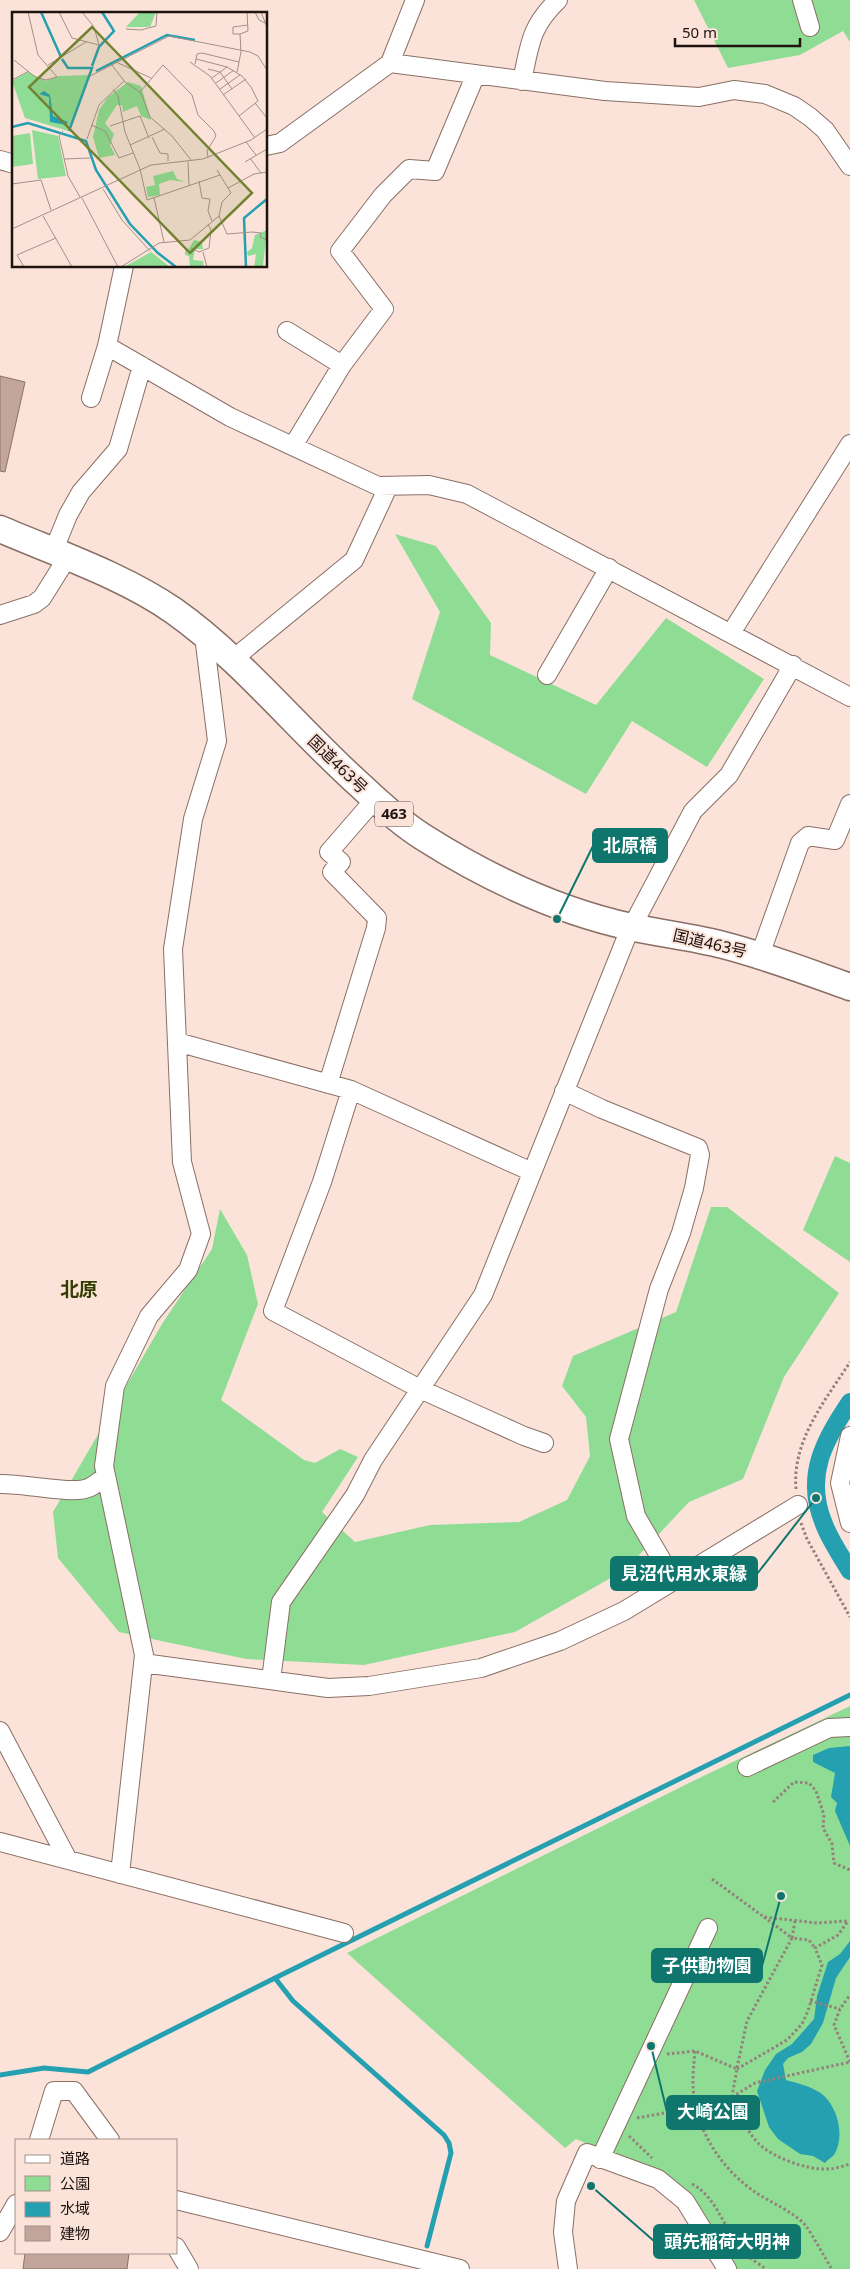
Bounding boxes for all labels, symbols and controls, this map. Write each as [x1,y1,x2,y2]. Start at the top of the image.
inset map [12,12,268,268]
scale bar [675,15,800,47]
text: 50 m [682,22,717,42]
street label: 国道463号 [303,730,373,798]
road number: 463 [375,802,413,826]
callout: 北原橋 [593,829,667,862]
text: 北原橋 [603,833,657,857]
street label: 国道463号 [671,924,749,962]
district label: 北原 [60,1276,98,1302]
callout: 見沼代用水東縁 [611,1557,757,1590]
text: 見沼代用水東縁 [621,1561,747,1585]
callout: 子供動物園 [652,1949,762,1982]
text: 子供動物園 [662,1953,752,1977]
callout: 大崎公園 [667,2096,759,2129]
text: 大崎公園 [677,2099,749,2123]
legend [15,2139,178,2254]
text: 道路 [60,2148,90,2168]
text: 公園 [60,2173,90,2193]
text: 水域 [60,2198,90,2218]
text: 建物 [60,2223,90,2243]
callout: 頭先稲荷大明神 [654,2225,800,2258]
text: 頭先稲荷大明神 [664,2229,790,2253]

